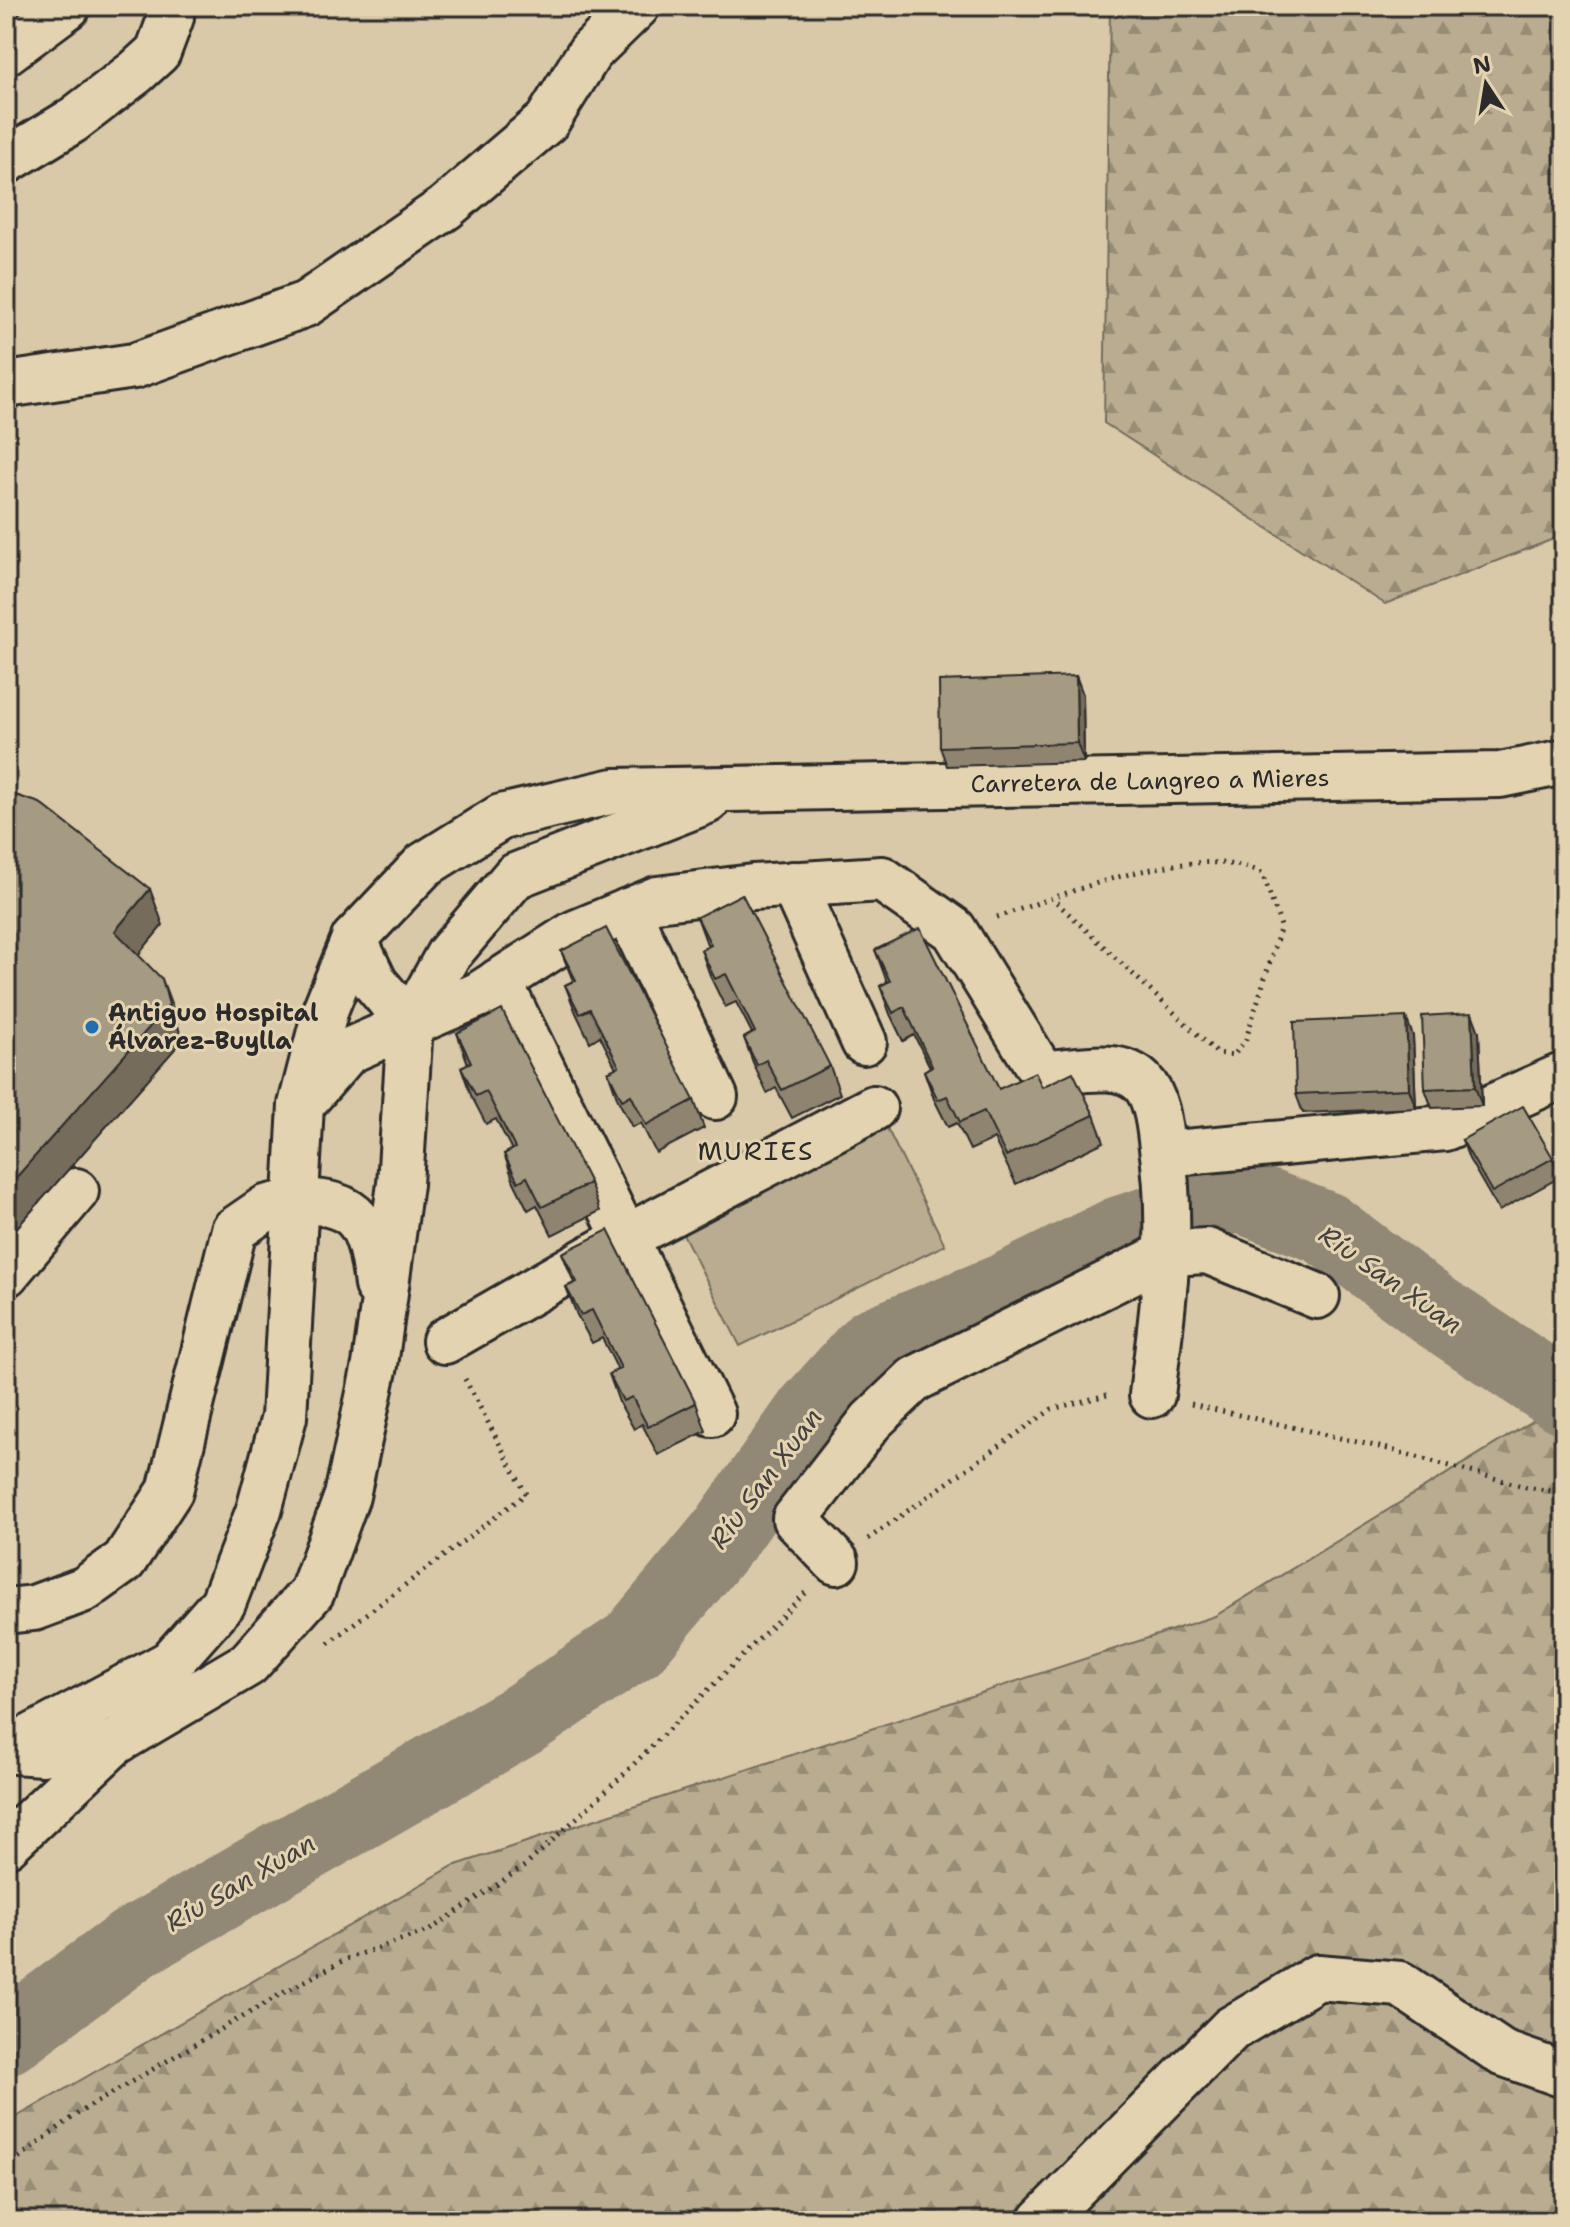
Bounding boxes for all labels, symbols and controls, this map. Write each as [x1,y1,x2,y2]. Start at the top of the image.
north arrow [1446,44,1526,124]
text: N [1470,49,1493,81]
street label: Carretera de Langreo a Mieres [970,762,1330,800]
place label: Antiguo Hospital Álvarez-Buylla [108,997,318,1057]
marker: Antiguo Hospital Álvarez-Buylla [83,1018,101,1036]
district label: MURIES [698,1133,814,1168]
water label: Ríu San Xuan [1312,1217,1470,1341]
water label: Ríu San Xuan [701,1401,829,1555]
water label: Ríu San Xuan [159,1825,321,1939]

